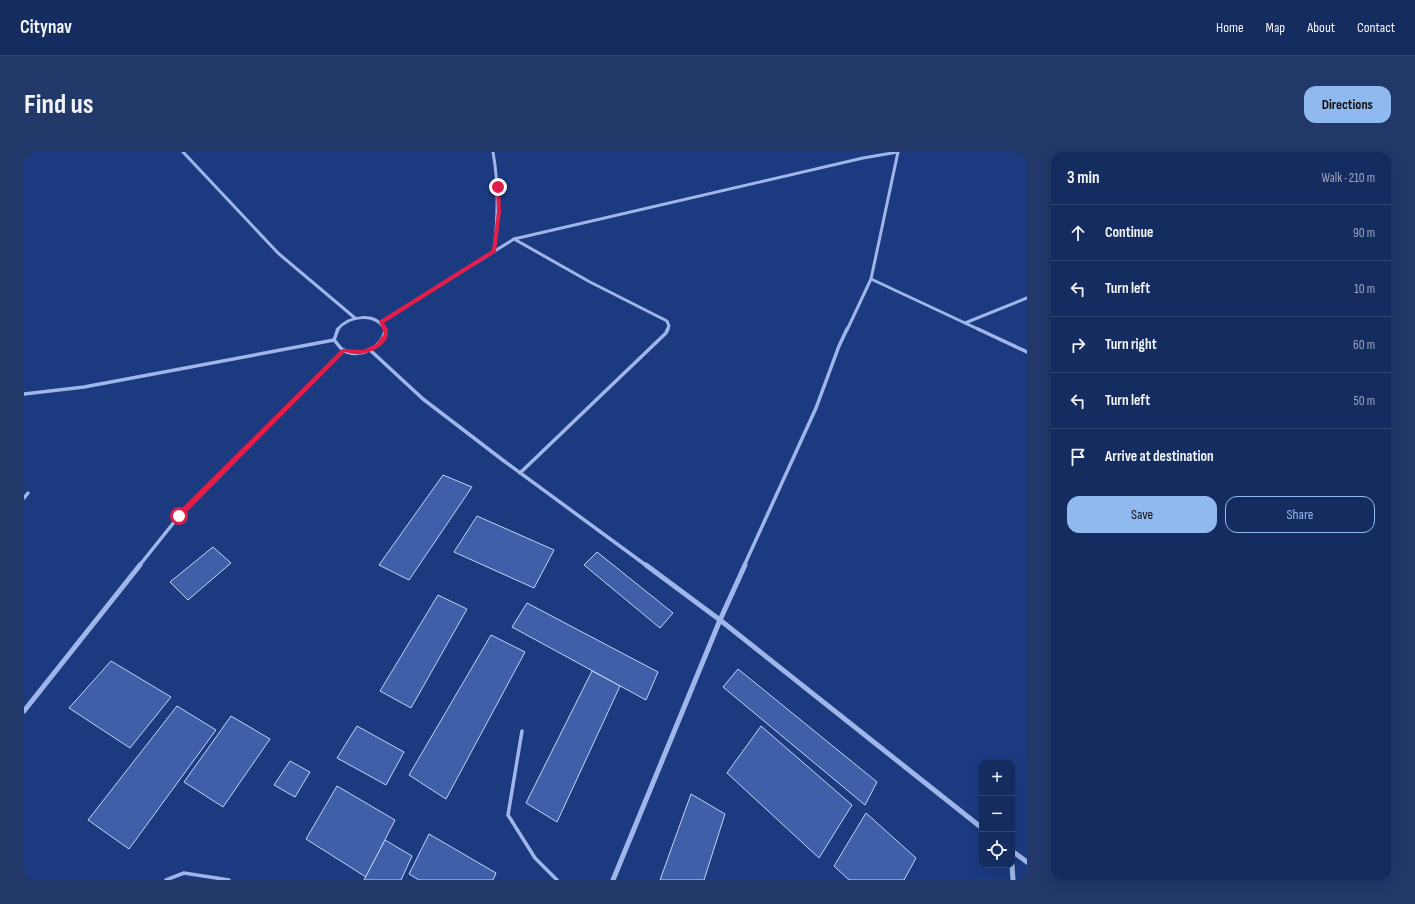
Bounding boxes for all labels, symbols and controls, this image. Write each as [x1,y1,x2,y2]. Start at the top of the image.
text: Citynav [20,16,72,39]
text: Home [1216,19,1244,36]
text: Map [1266,19,1285,36]
text: About [1307,19,1335,36]
text: Contact [1357,19,1395,36]
button: Directions [1304,86,1391,123]
text: Find us [24,88,93,121]
text: 3 min [1067,168,1100,188]
text: Walk · 210 m [1322,170,1375,186]
route end [489,178,507,196]
icon: ahead [1067,222,1089,244]
text: Continue [1105,223,1154,242]
text: 90 m [1353,225,1375,241]
icon: left [1067,278,1089,300]
text: Turn left [1105,279,1150,298]
text: 10 m [1354,281,1375,297]
icon: right [1067,334,1089,356]
text: Turn right [1105,335,1157,354]
text: 60 m [1353,337,1375,353]
icon: left [1067,390,1089,412]
text: Turn left [1105,391,1150,410]
text: 50 m [1354,393,1375,409]
icon: arrive [1067,446,1089,468]
text: Arrive at destination [1105,447,1214,466]
button: Save [1067,496,1217,533]
button: Share [1225,496,1375,533]
route start [170,507,188,525]
map controls [979,760,1015,868]
button: + [979,760,1015,796]
button: − [979,796,1015,832]
button: locate [979,832,1015,868]

